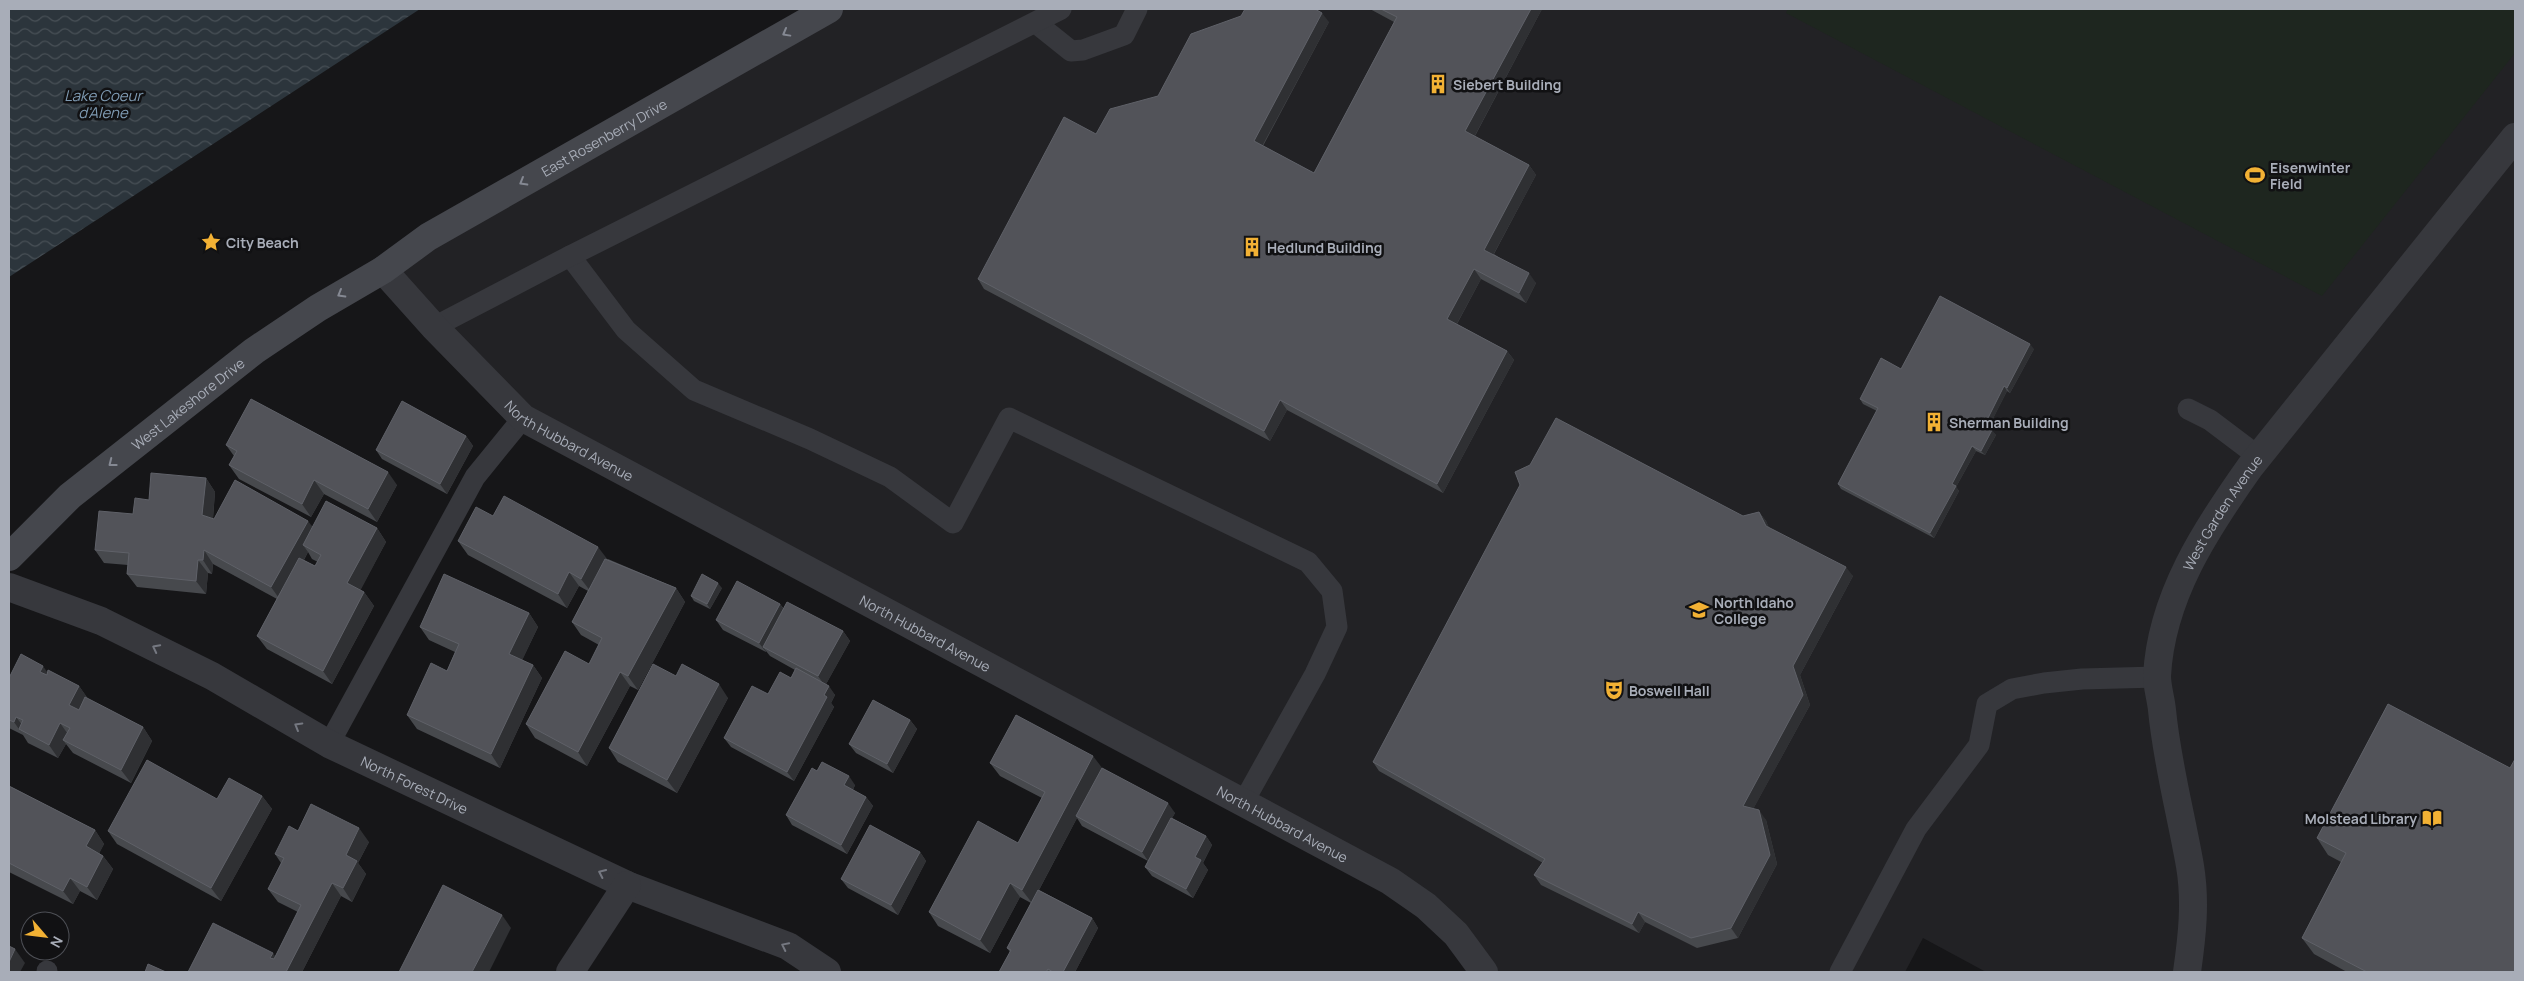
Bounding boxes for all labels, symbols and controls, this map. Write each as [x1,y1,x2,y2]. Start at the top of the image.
one-way arrow [783,26,792,36]
building icon: Siebert Building [1427,73,1449,95]
place label: Siebert Building [1453,75,1561,94]
water label: Lake Coeur d'Alene [64,85,144,123]
street label: East Rosenberry Drive [538,94,670,180]
place label: Eisenwinter Field [2270,158,2351,193]
sports icon: Eisenwinter Field [2244,164,2266,186]
one-way arrow [520,175,529,185]
place icon: City Beach [200,231,222,253]
place label: City Beach [226,233,299,252]
building icon: Hedlund Building [1241,236,1263,258]
place label: Hedlund Building [1267,238,1382,257]
one-way arrow [337,288,346,298]
street label: West Lakeshore Drive [127,353,248,454]
street label: North Hubbard Avenue [501,396,637,485]
building icon: Sherman Building [1923,411,1945,433]
place label: Sherman Building [1949,413,2069,432]
street label: West Garden Avenue [2178,450,2266,573]
one-way arrow [108,457,117,466]
street label: North Hubbard Avenue [857,590,994,676]
place label: North Idaho College [1714,593,1794,628]
school or university icon: North Idaho College [1688,599,1710,621]
one-way arrow [152,644,161,654]
theatre icon: Boswell Hall [1603,679,1625,701]
place label: Boswell Hall [1629,681,1710,700]
one-way arrow [295,723,304,733]
street label: North Forest Drive [358,751,471,818]
street label: North Hubbard Avenue [1214,781,1352,866]
library icon: Molstead Library [2421,807,2443,829]
place label: Molstead Library [2305,809,2417,828]
one-way arrow [598,869,607,879]
north arrow [20,911,70,961]
text: N [46,933,68,951]
one-way arrow [782,942,791,952]

